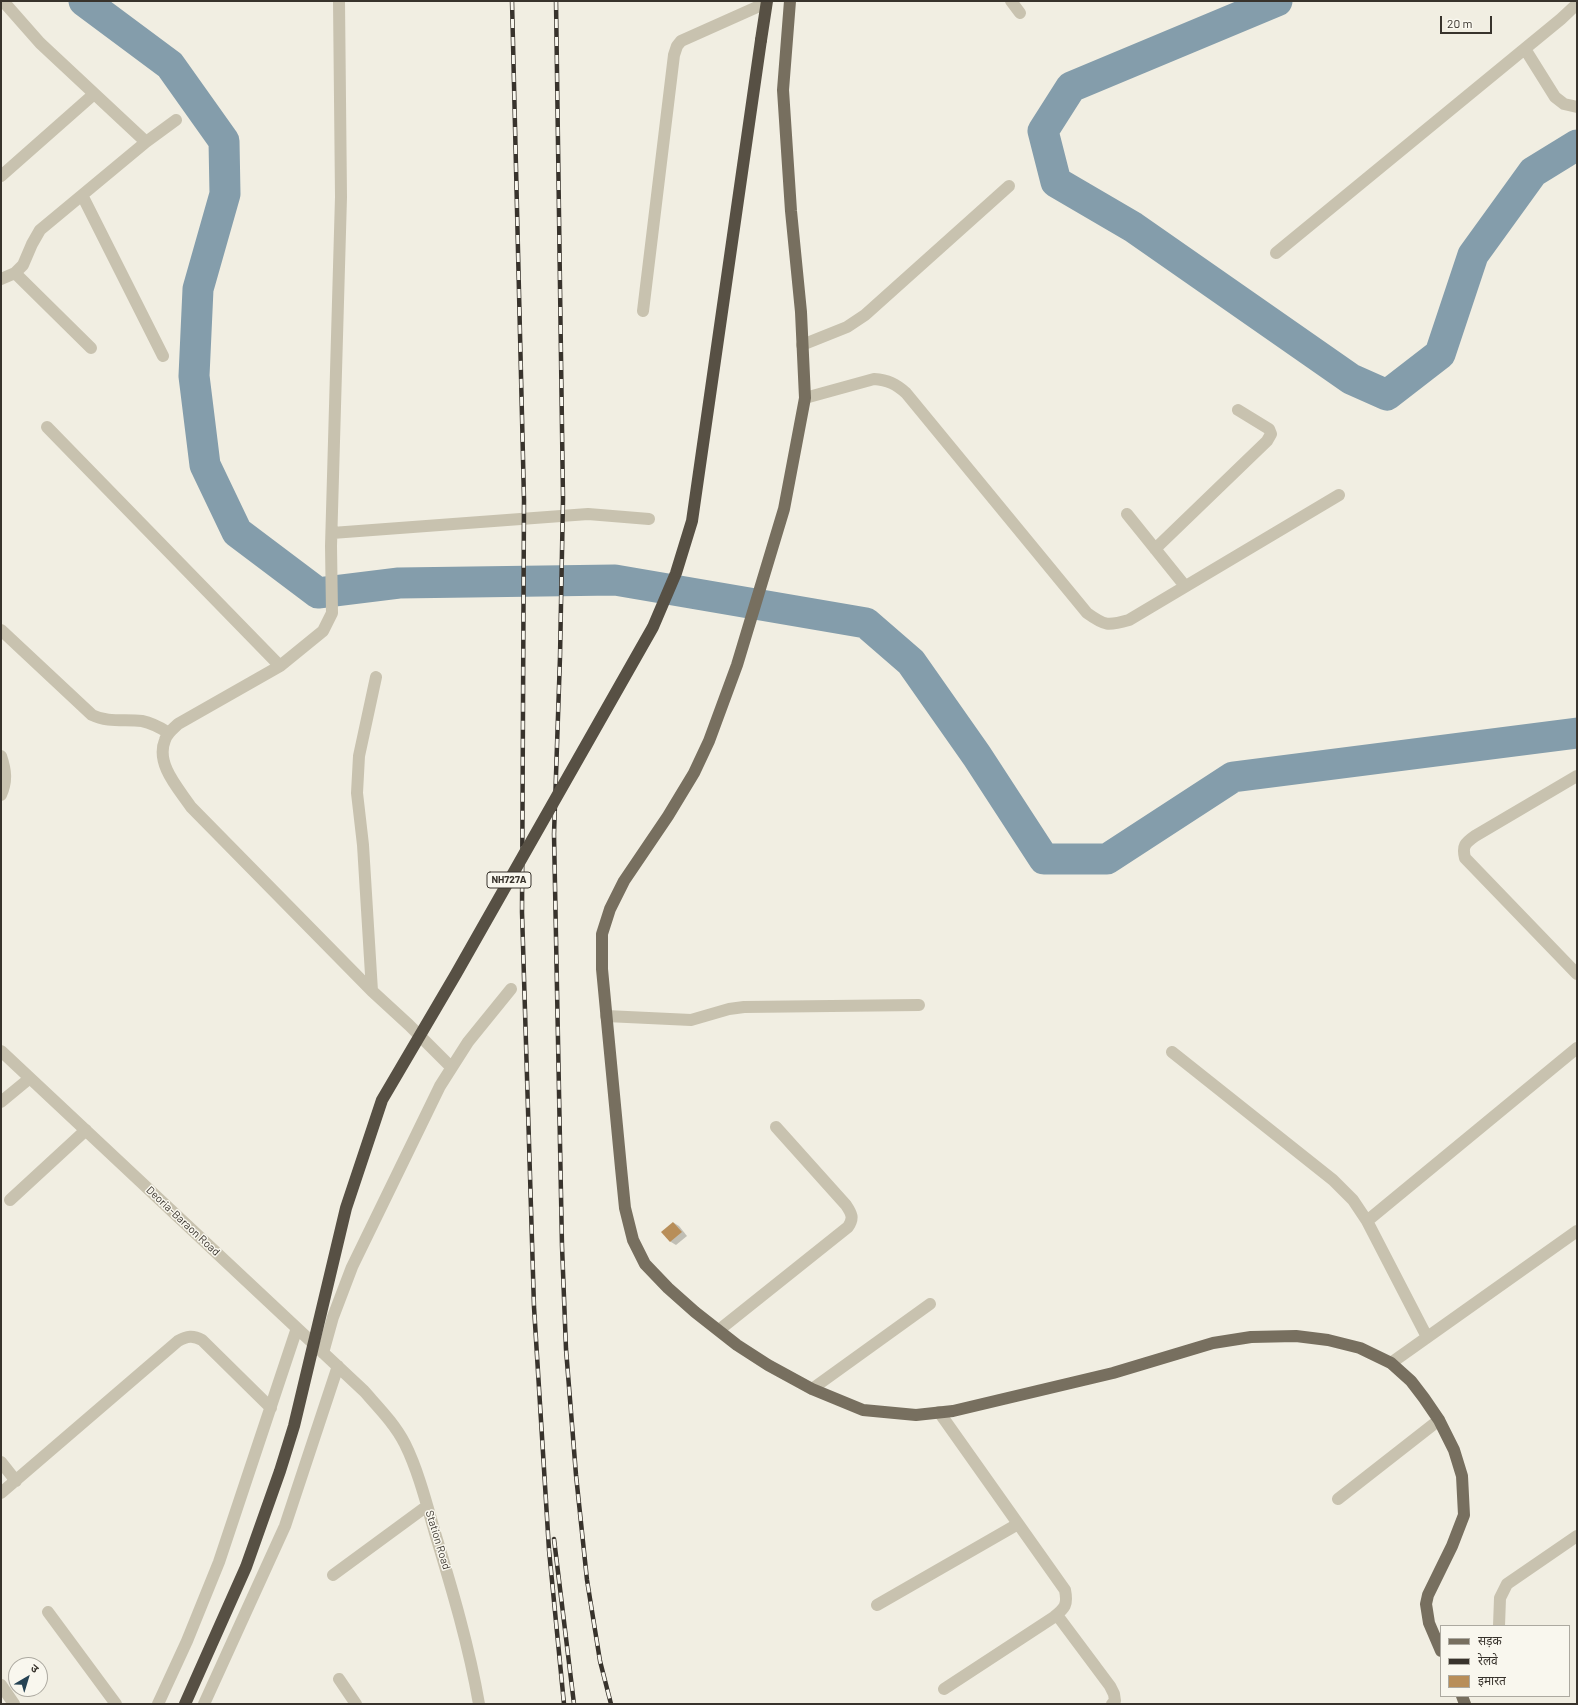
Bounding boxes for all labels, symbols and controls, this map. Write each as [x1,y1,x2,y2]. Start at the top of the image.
scale bar [1442,8,1494,34]
text: 20 m [1447,16,1473,30]
road number: NH727A [487,872,531,888]
street label: Deoria-Baraon Road [143,1183,223,1259]
street label: Station Road [423,1509,453,1571]
legend [1440,1625,1570,1697]
text: सड़क [1478,1633,1502,1647]
text: रेलवे [1478,1653,1498,1667]
north arrow [8,1657,48,1697]
text: उ [29,1661,42,1675]
text: इमारत [1478,1673,1506,1687]

